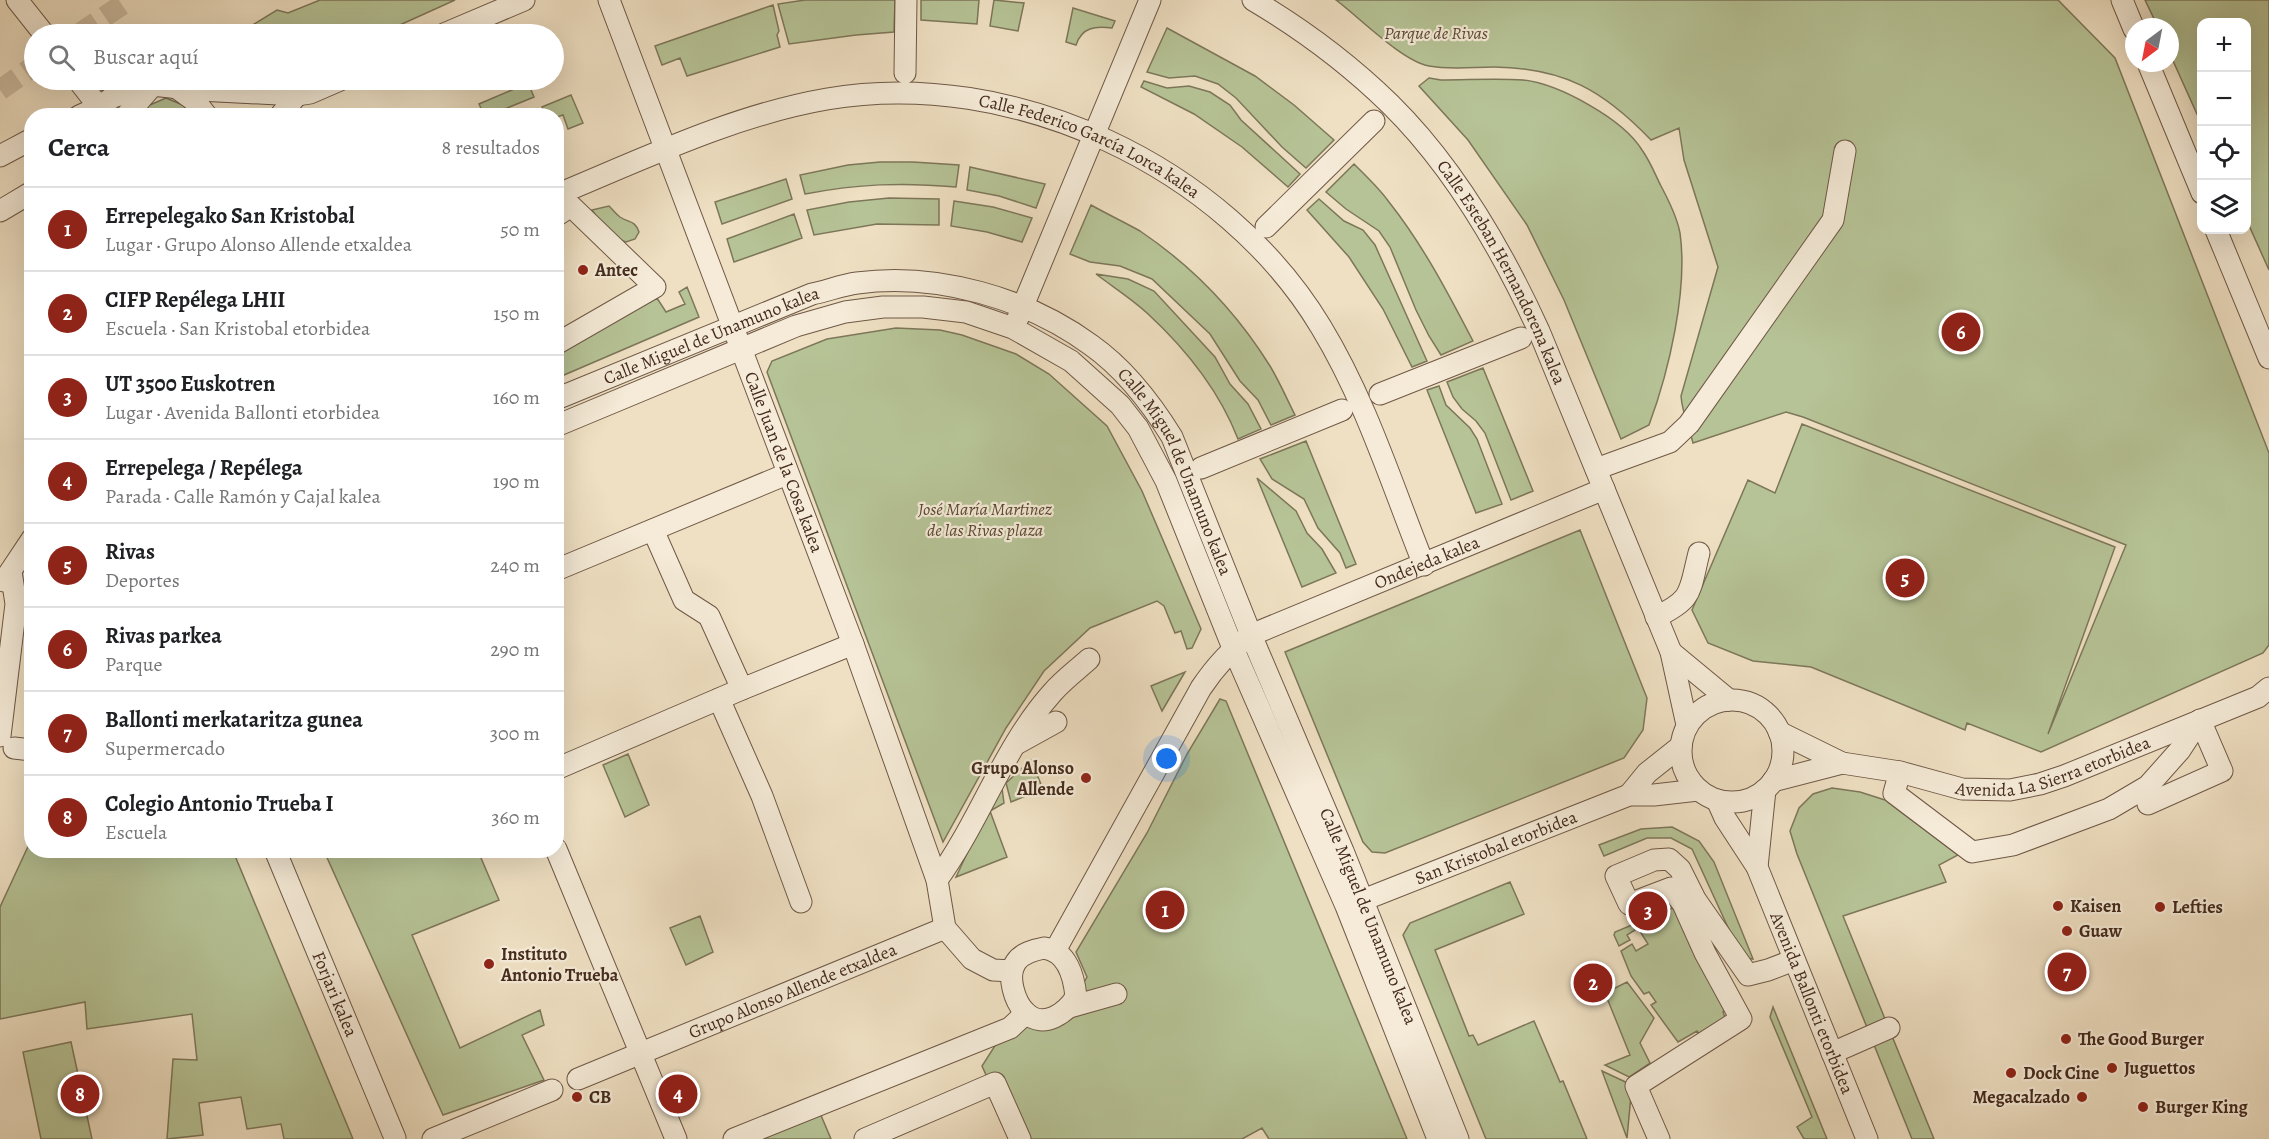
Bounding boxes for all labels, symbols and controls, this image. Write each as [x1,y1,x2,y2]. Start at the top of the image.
north arrow [2125,18,2179,72]
map controls [2197,18,2251,234]
button: + [2197,18,2251,72]
park label: Parque de Rivas [1384,21,1488,45]
search box [24,24,564,90]
icon: search [45,41,78,74]
text: Buscar aquí [93,42,199,72]
button: − [2197,72,2251,126]
street label: Calle Federico García Lorca kalea [977,88,1205,204]
button: locate [2197,126,2251,180]
text: Cerca [48,130,110,165]
text: 8 resultados [442,134,540,161]
street label: Calle Esteban Hernandorena kalea [1431,155,1572,389]
button: layers [2197,180,2251,234]
text: Errepelegako San Kristobal [105,201,355,231]
text: 1 [64,216,71,243]
text: 50 m [500,216,540,243]
text: Lugar · Grupo Alonso Allende etxaldea [105,231,412,258]
place label: Antec [594,258,638,282]
marker: Antec [576,263,590,277]
street label: Calle Miguel de Unamuno kalea [600,281,822,390]
text: CIFP Repélega LHII [105,285,285,315]
text: 2 [63,300,72,327]
text: 150 m [493,300,540,327]
pin: 6 [1942,310,1980,354]
text: Escuela · San Kristobal etorbidea [105,315,370,342]
street label: Calle Miguel de Unamuno kalea [1112,362,1238,579]
street label: Calle Juan de la Cosa kalea [739,368,829,556]
text: UT 3500 Euskotren [105,369,275,399]
text: 3 [63,384,72,411]
text: 160 m [493,384,540,411]
text: Lugar · Avenida Ballonti etorbidea [105,399,380,426]
text: Errepelega / Repélega [105,453,303,483]
text: 4 [63,468,72,495]
text: 190 m [493,468,540,495]
text: Parada · Calle Ramón y Cajal kalea [105,483,381,510]
park label: José María Martinez de las Rivas plaza [917,497,1053,542]
street label: Ondejeda kalea [1370,530,1484,595]
text: Rivas [105,537,155,567]
text: 5 [63,552,72,579]
text: 240 m [490,552,540,579]
pin: 5 [1886,556,1924,600]
text: Deportes [105,567,180,594]
text: Rivas parkea [105,621,222,651]
text: 6 [63,636,72,663]
text: 290 m [490,636,540,663]
text: Parque [105,651,163,678]
text: Ballonti merkataritza gunea [105,705,363,735]
text: 7 [63,720,72,747]
text: 300 m [490,720,540,747]
street label: Avenida La Sierra etorbidea [1952,730,2154,802]
text: Supermercado [105,735,225,762]
your location [1152,744,1181,773]
place label: Grupo Alonso Allende [971,756,1074,801]
marker: Grupo Alonso Allende [1079,771,1093,785]
text: Colegio Antonio Trueba I [105,789,334,819]
text: 8 [63,804,72,831]
text: 360 m [491,804,540,831]
street label: Calle Miguel de Unamuno kalea [1314,804,1423,1029]
street label: San Kristobal etorbidea [1411,805,1581,890]
text: Escuela [105,819,167,846]
pin: 1 [1146,888,1184,932]
pin: 3 [1628,888,1668,934]
place label: Kaisen [2070,894,2121,918]
place label: Lefties [2172,895,2223,919]
marker: Kaisen [2051,899,2065,913]
marker: Lefties [2153,900,2167,914]
street label: Avenida Ballonti etorbidea [1764,908,1860,1098]
place label: Guaw [2079,919,2123,943]
marker: Guaw [2060,924,2074,938]
street label: Grupo Alonso Allende etxaldea [685,937,901,1044]
place label: Instituto Antonio Trueba [500,942,619,987]
street label: Forjari kalea [307,948,364,1041]
pin: 7 [2048,950,2086,994]
marker: Instituto Antonio Trueba [482,957,496,971]
pin: 2 [1574,960,1612,1006]
place label: The Good Burger [2078,1027,2205,1051]
marker: The Good Burger [2059,1032,2073,1046]
place label: Juguettos [2124,1056,2195,1080]
place label: Dock Cine [2023,1061,2099,1085]
marker: Juguettos [2105,1061,2119,1075]
marker: Dock Cine [2004,1066,2018,1080]
pin: 8 [60,1072,100,1116]
pin: 4 [658,1072,698,1116]
place label: CB [589,1085,611,1109]
place label: Megacalzado [1972,1085,2070,1109]
marker: CB [570,1090,584,1104]
marker: Megacalzado [2075,1090,2089,1104]
place label: Burger King [2155,1095,2249,1119]
marker: Burger King [2136,1100,2150,1114]

